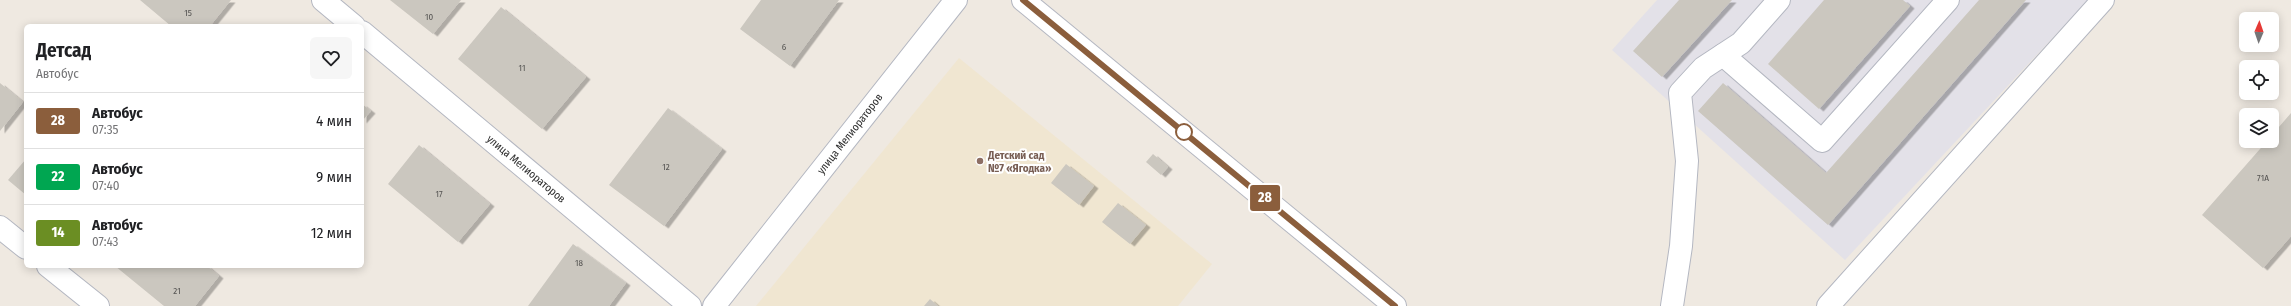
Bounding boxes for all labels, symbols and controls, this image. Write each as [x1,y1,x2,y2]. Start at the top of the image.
house number: 15 [184,8,192,18]
house number: 10 [425,12,433,22]
north arrow [2239,12,2279,52]
map controls [2239,12,2279,148]
button: heart [310,37,352,79]
text: Детсад [36,39,91,62]
house number: 6 [782,42,787,52]
button: locate [2239,60,2279,100]
house number: 11 [519,63,525,73]
text: Автобус [36,66,79,81]
street label: улица Мелиораторов [814,91,886,177]
text: Автобус [92,104,143,122]
button: layers [2239,108,2279,148]
text: 28 [51,112,65,129]
text: 4 мин [316,112,352,130]
text: 07:35 [92,122,119,137]
unlabelled marker [1175,123,1193,141]
street label: улица Мелиораторов [484,132,568,206]
place label: Детский сад №7 «Ягодка» [987,149,1052,175]
marker: Детский сад №7 «Ягодка» [975,156,985,166]
text: Автобус [92,160,143,178]
house number: 12 [662,162,670,172]
text: 22 [52,168,64,185]
text: 9 мин [316,168,352,186]
house number: 71А [2257,173,2269,183]
text: 07:40 [92,178,120,193]
line badge: 28 [1247,185,1283,211]
house number: 17 [435,189,443,199]
text: 28 [1258,189,1272,206]
text: Автобус [92,216,143,234]
text: 14 [51,224,65,241]
text: 12 мин [311,224,352,242]
text: 07:43 [92,234,118,249]
house number: 18 [575,258,584,268]
house number: 21 [173,286,181,296]

